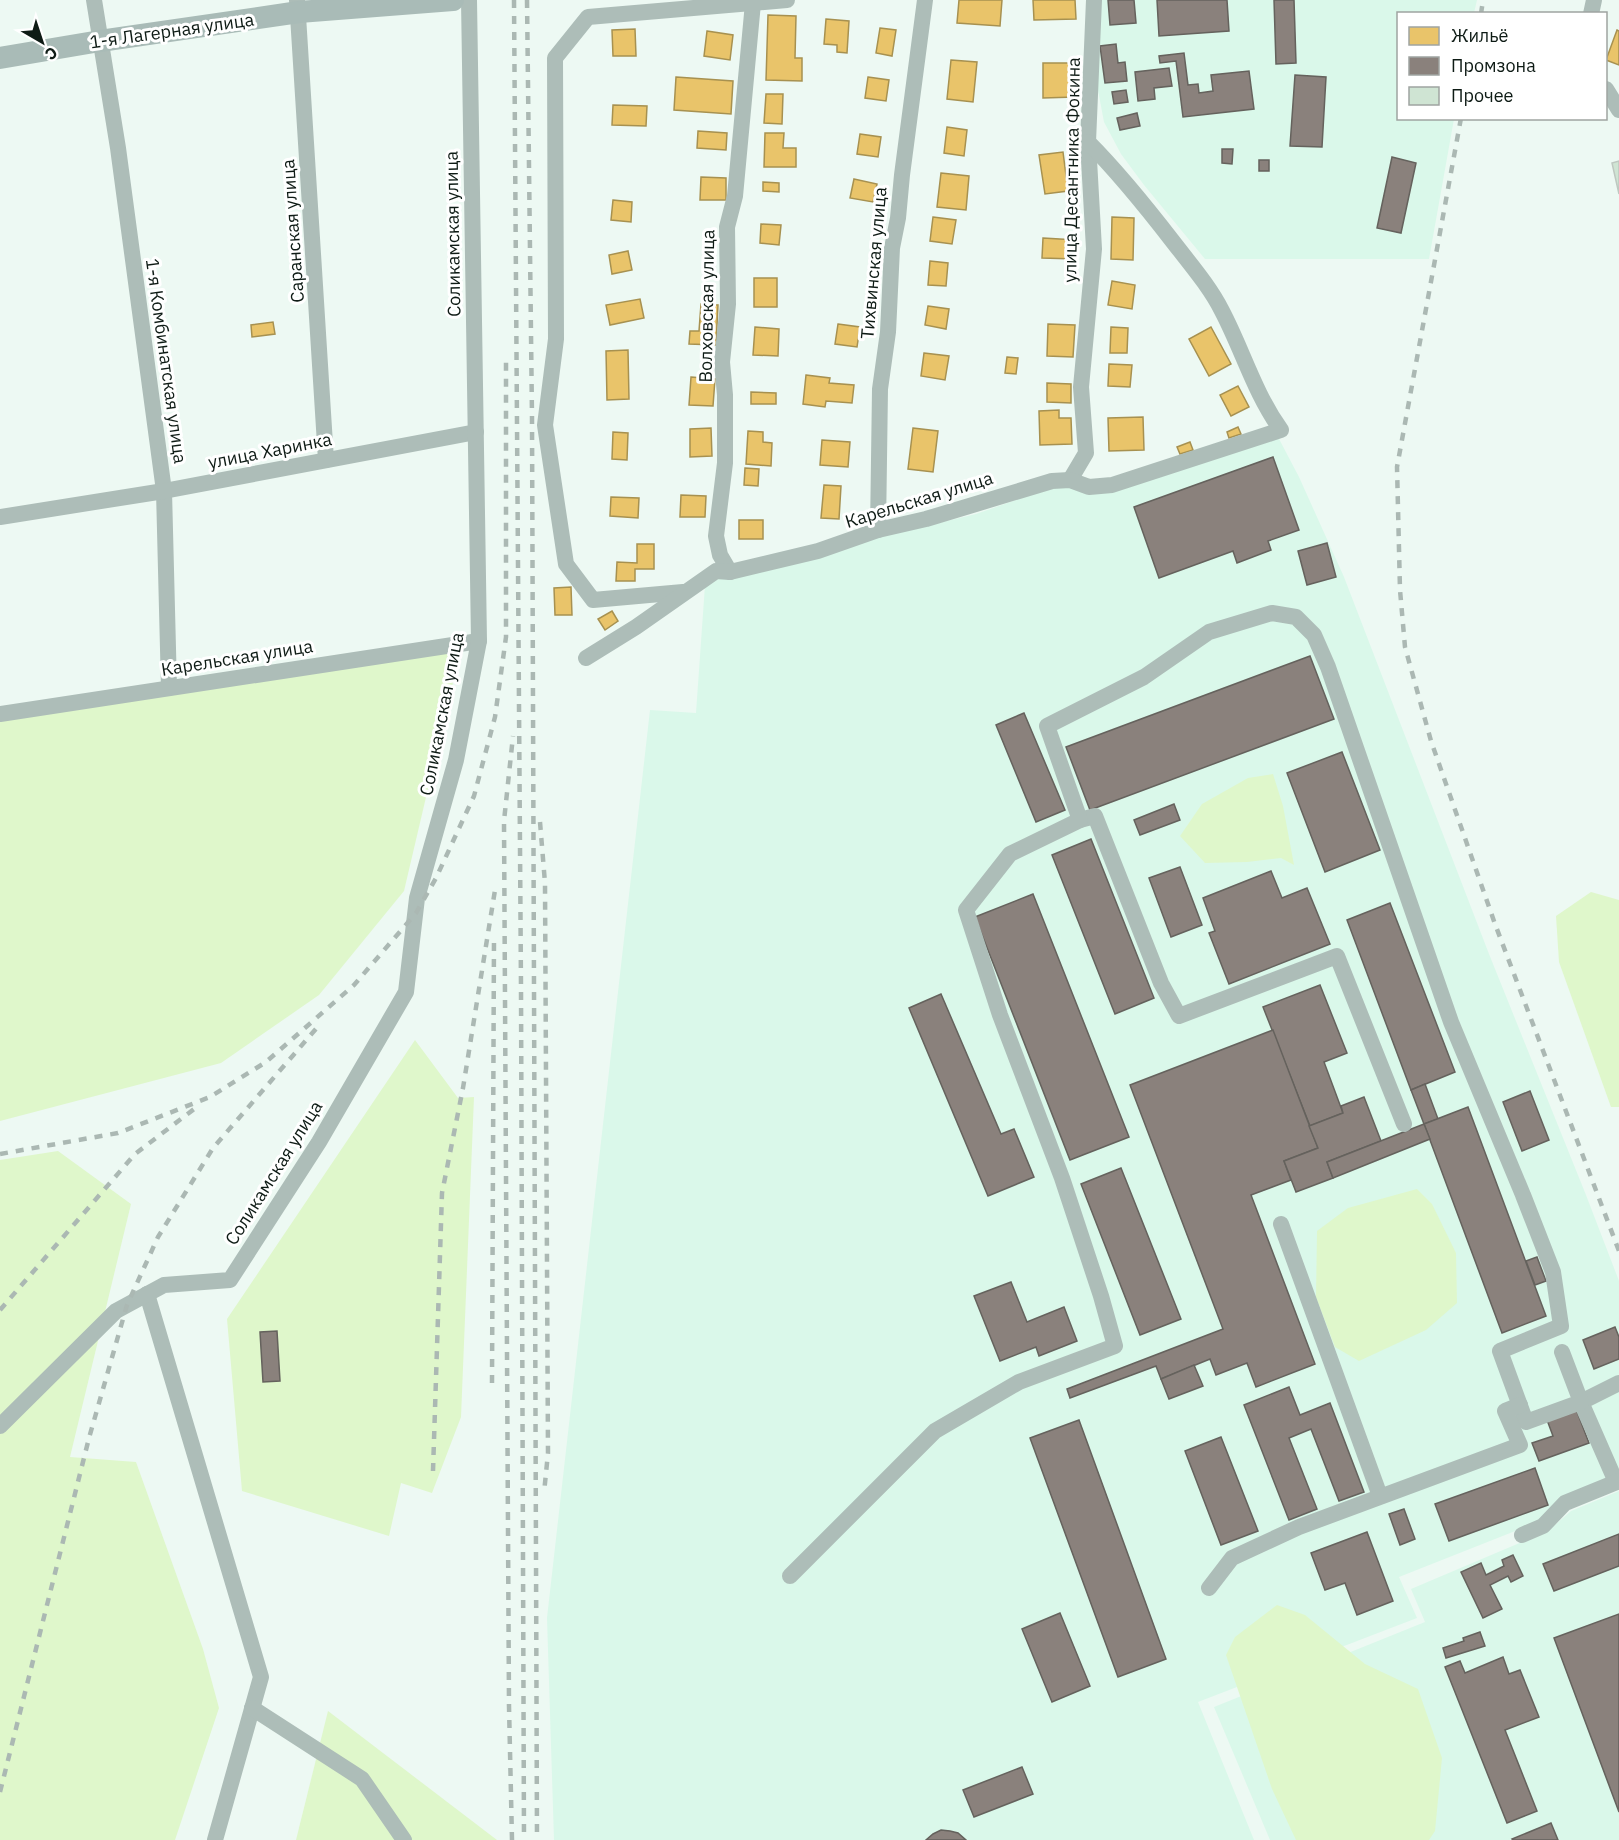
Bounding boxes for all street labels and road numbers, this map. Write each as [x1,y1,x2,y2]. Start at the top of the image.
street label: 1-я Лагерная улица [88,8,256,53]
street label: улица Десантника Фокина [1058,57,1085,283]
street label: Соликамская улица [440,150,465,317]
street label: Саранская улица [276,158,309,303]
street label: Тихвинская улица [855,186,892,340]
street label: Волховская улица [694,229,719,383]
street label: 1-я Комбинатская улица [141,257,192,465]
street label: улица Харинка [206,427,334,474]
street label: Карельская улица [842,466,996,533]
street label: Соликамская улица [414,630,469,798]
street label: Карельская улица [159,634,315,681]
street label: Соликамская улица [220,1096,327,1249]

